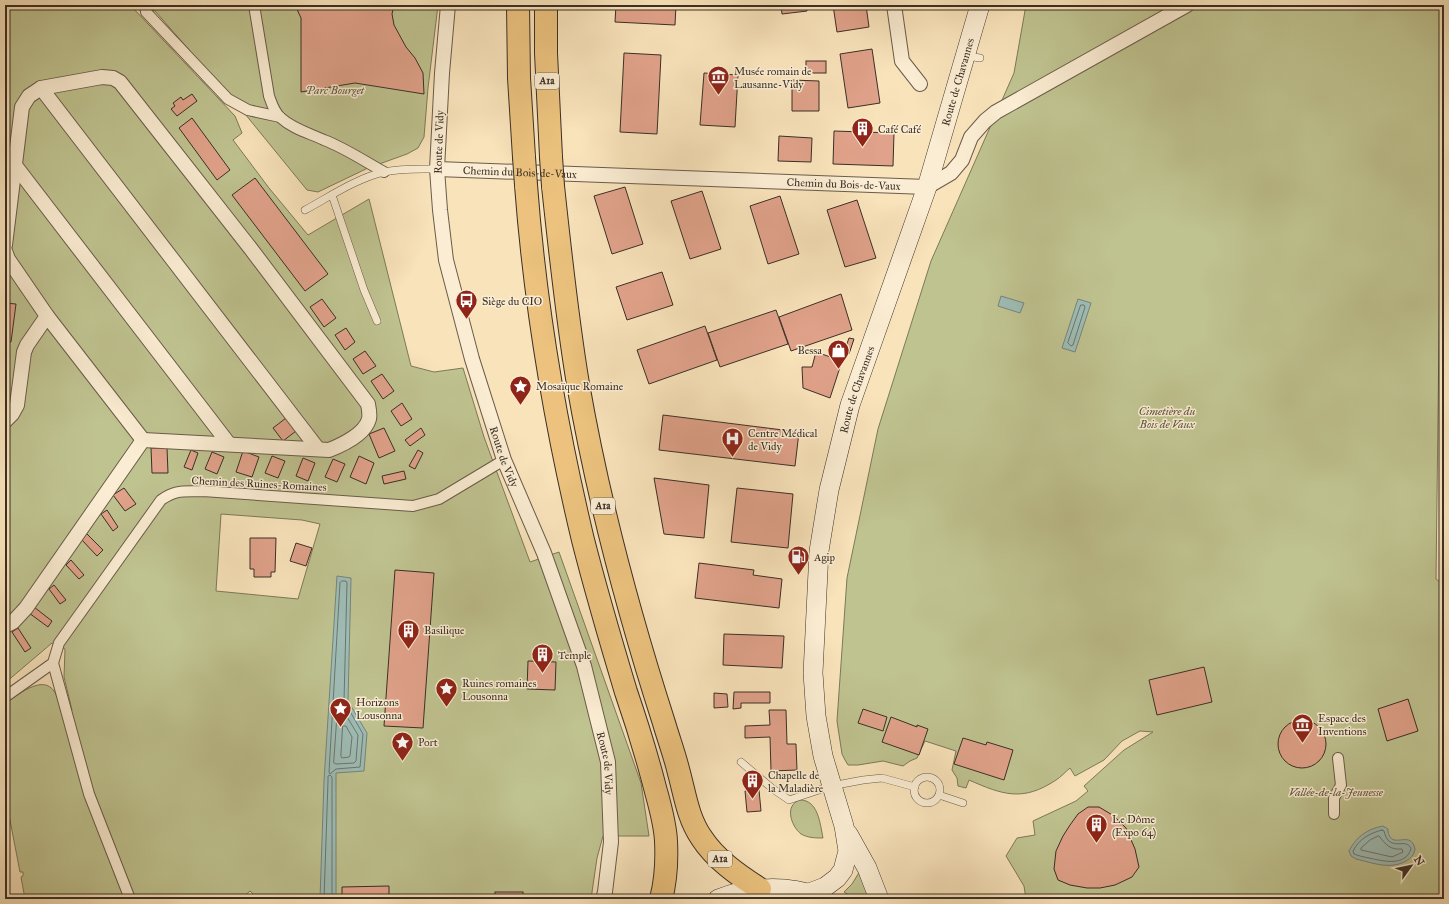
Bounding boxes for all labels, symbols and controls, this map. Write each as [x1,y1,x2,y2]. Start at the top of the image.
street label: Route de Chavannes [939,36,977,128]
museum icon: Musée romain de Lausanne-Vidy [705,64,731,97]
place label: Musée romain de Lausanne-Vidy [734,65,812,91]
road number: A1a [535,73,559,89]
park label: Parc Bourget [306,84,365,97]
street label: Route de Vidy [431,109,447,174]
building icon: Café Café [850,116,876,149]
place label: Café Café [878,123,921,136]
street label: Chemin du Bois-de-Vaux [463,163,577,181]
street label: Chemin du Bois-de-Vaux [787,175,901,193]
bus stop icon: Siège du CIO [454,288,480,321]
place label: Siège du CIO [482,295,542,308]
shop icon: Bessa [825,337,851,370]
place label: Bessa [797,344,822,357]
street label: Route de Chavannes [837,344,877,435]
place icon: Mosaïque Romaine [507,373,533,406]
place label: Mosaïque Romaine [536,380,624,394]
park label: Cimetière du Bois de Vaux [1138,405,1196,431]
street label: Route de Vidy [487,425,522,490]
hospital icon: Centre Médical de Vidy [719,426,745,459]
place label: Centre Médical de Vidy [748,427,817,453]
street label: Chemin des Ruines-Romaines [191,474,327,494]
road number: A1a [591,498,615,514]
fuel station icon: Agip [785,544,811,577]
place label: Agip [813,551,836,564]
building icon: Basilique [396,617,422,650]
place label: Basilique [424,624,465,638]
building icon: Temple [529,642,555,675]
place label: Temple [558,649,592,662]
place icon: Ruines romaines Lousonna [434,676,460,709]
place label: Ruines romaines Lousonna [462,677,537,703]
place icon: Horizons Lousonna [328,695,354,728]
place label: Horizons Lousonna [356,696,402,722]
museum icon: Espace des Inventions [1289,711,1315,744]
place label: Espace des Inventions [1318,712,1367,738]
place icon: Port [390,729,416,762]
street label: Route de Vidy [594,730,616,796]
place label: Port [418,736,438,749]
building icon: Chapelle de la Maladière [740,768,766,801]
place label: Chapelle de la Maladière [768,769,824,795]
park label: Vallée-de-la-Jeunesse [1289,786,1384,799]
building icon: Le Dôme (Expo 64) [1083,812,1109,845]
place label: Le Dôme (Expo 64) [1112,813,1156,839]
north arrow [1391,846,1431,886]
road number: A1a [708,851,732,867]
text: N [1411,853,1427,869]

